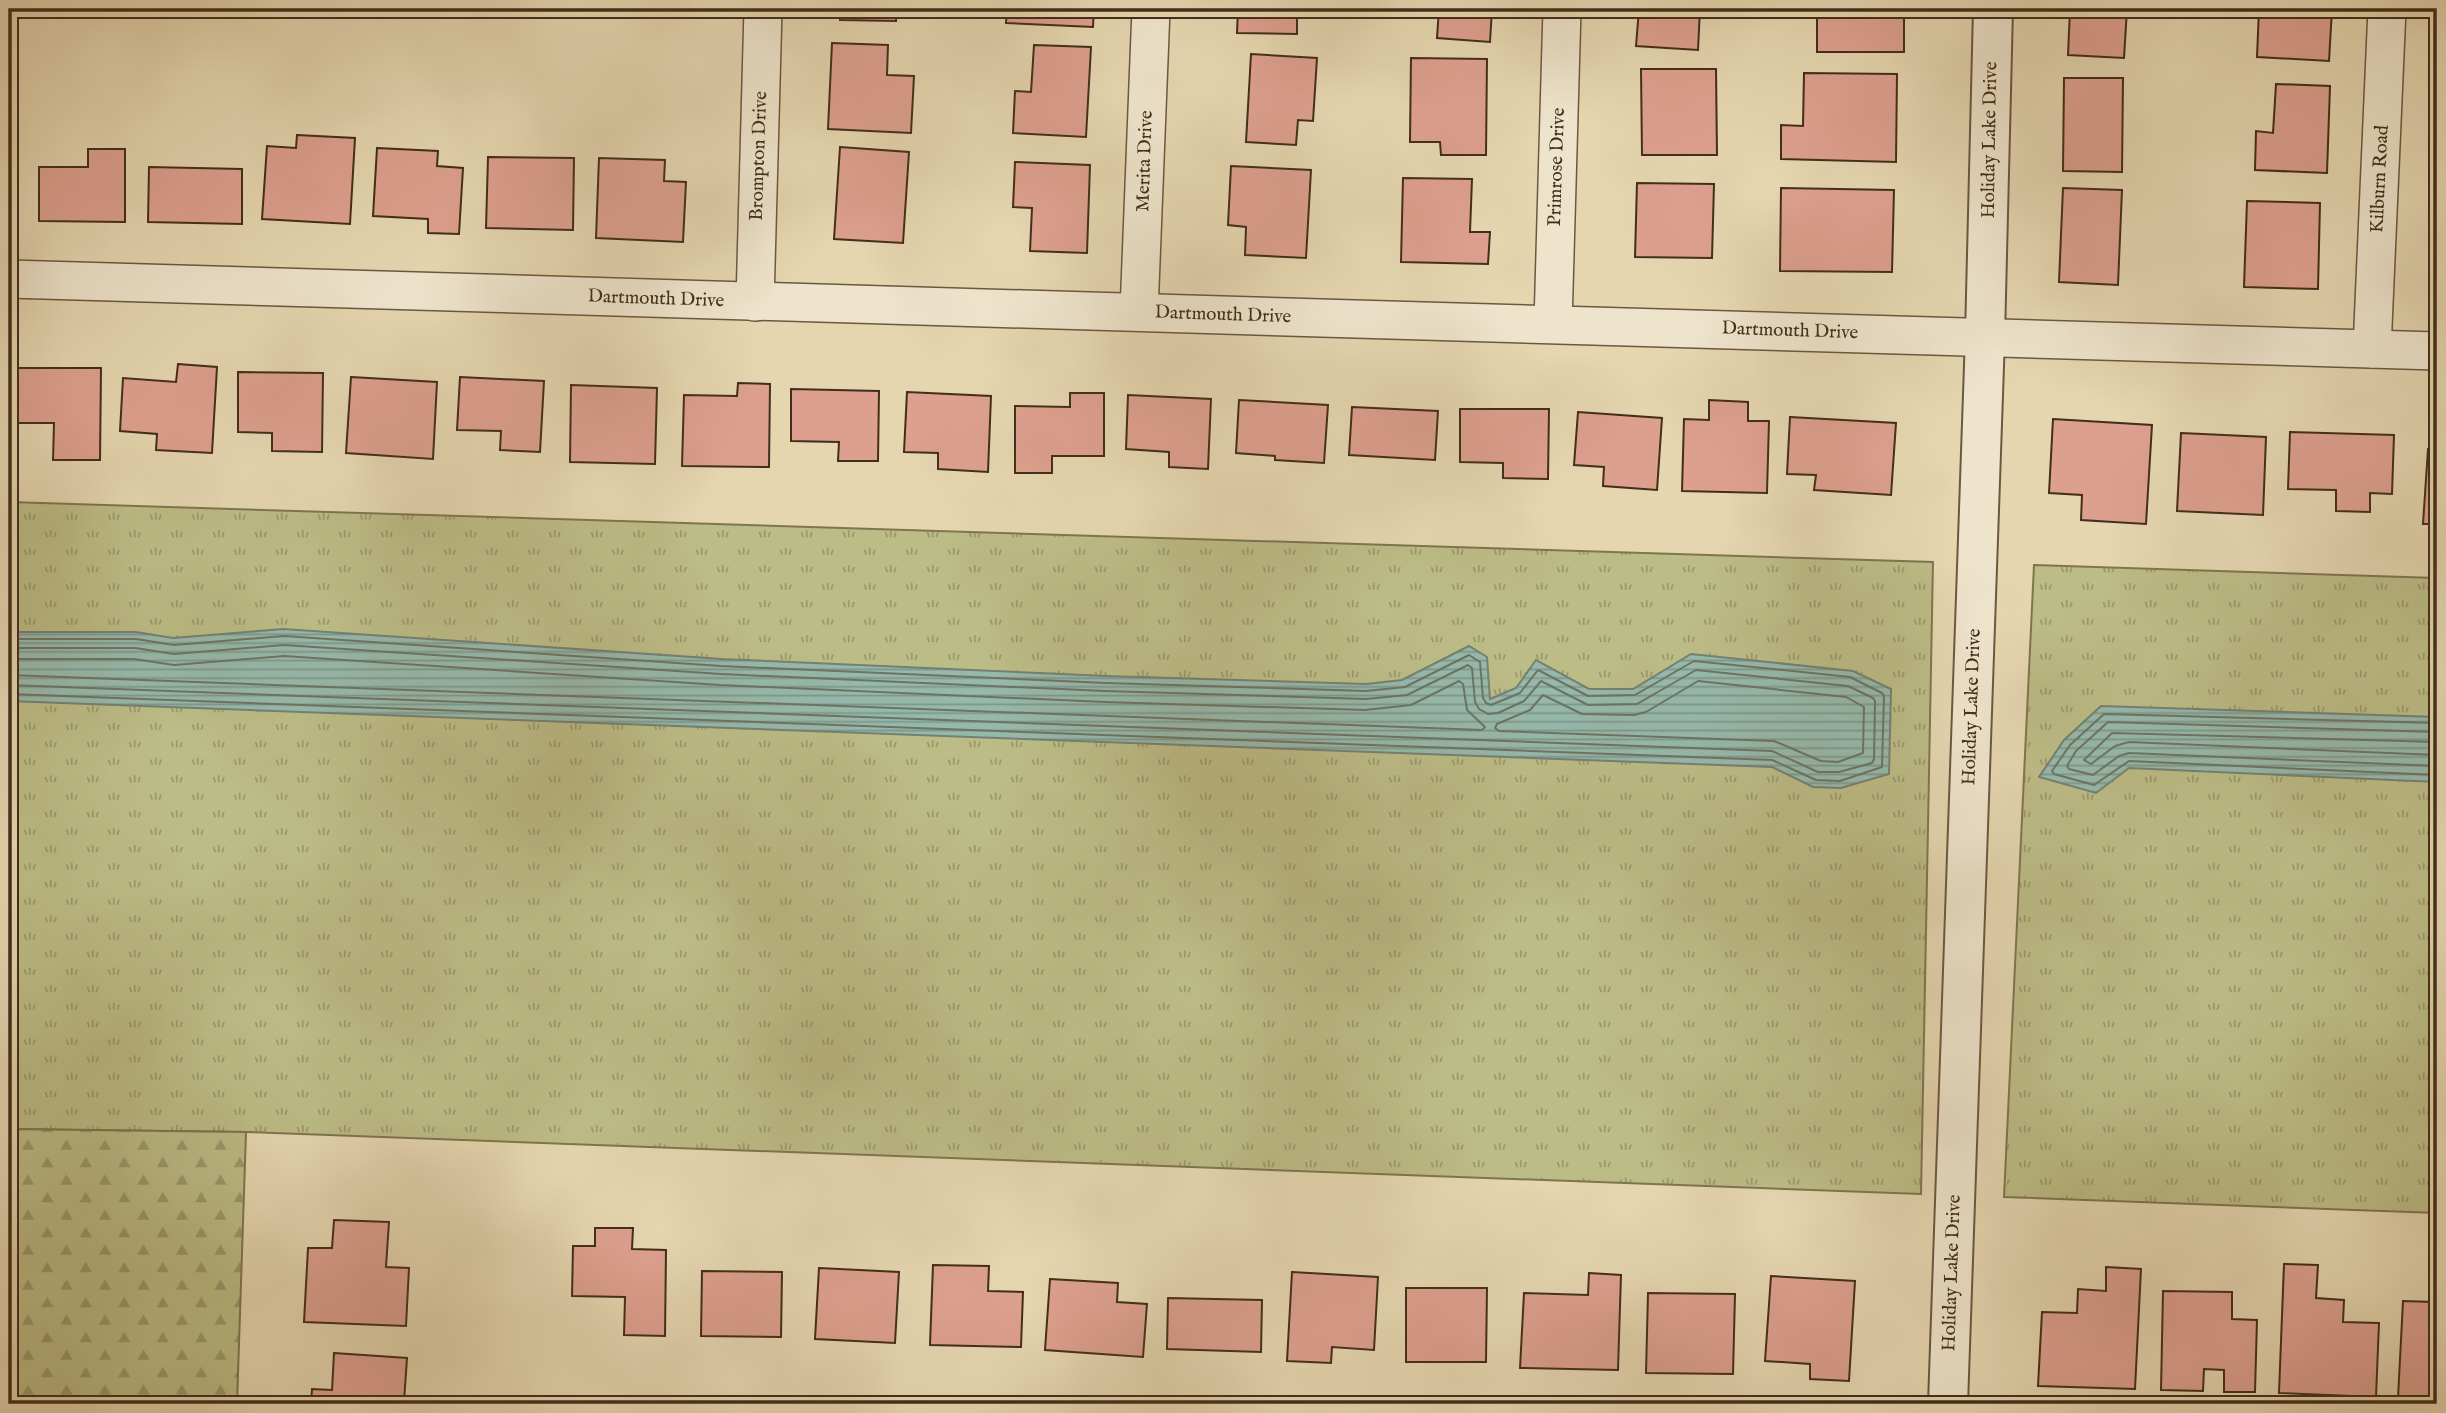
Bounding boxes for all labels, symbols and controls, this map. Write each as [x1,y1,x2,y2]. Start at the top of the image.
street label: Holiday Lake Drive [1977,61,2003,219]
street label: Brompton Drive [745,90,773,221]
street label: Primrose Drive [1543,107,1571,227]
street label: Merita Drive [1131,110,1159,212]
street label: Kilburn Road [2365,124,2395,234]
street label: Dartmouth Drive [587,285,725,313]
street label: Dartmouth Drive [1154,301,1292,329]
street label: Dartmouth Drive [1721,317,1859,345]
street label: Holiday Lake Drive [1957,628,1987,786]
street label: Holiday Lake Drive [1937,1194,1967,1352]

